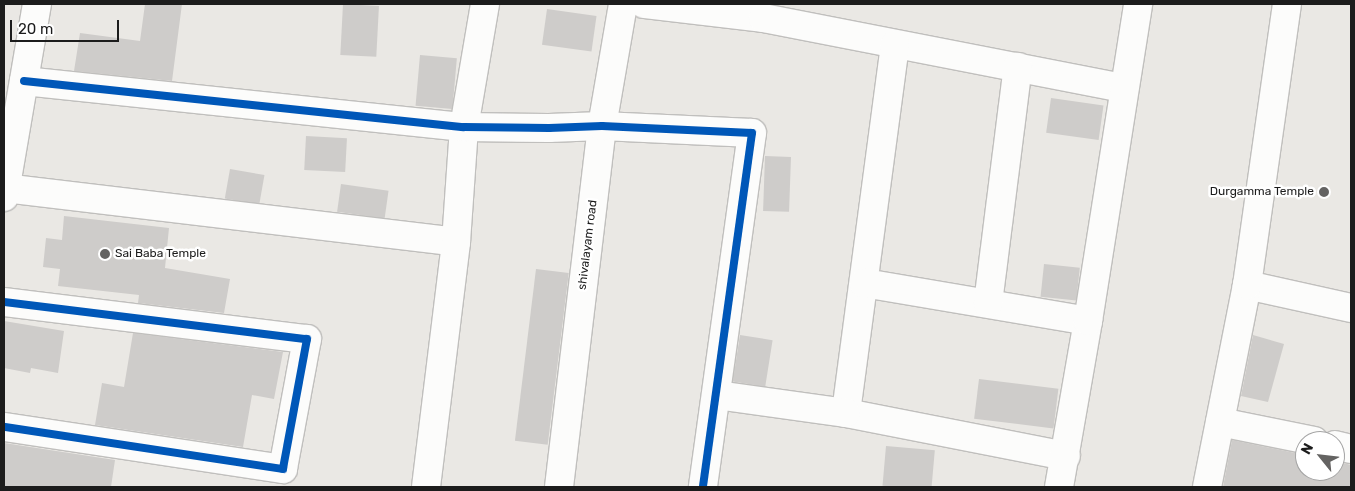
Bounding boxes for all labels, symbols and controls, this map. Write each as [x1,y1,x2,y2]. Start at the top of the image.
scale bar [12,10,121,42]
text: 20 m [18,20,53,38]
place label: Durgamma Temple [1209,185,1314,199]
marker: Durgamma Temple [1318,186,1330,198]
street label: shivalayam road [575,199,601,291]
place label: Sai Baba Temple [115,247,206,261]
marker: Sai Baba Temple [99,248,111,260]
north arrow [1295,431,1345,481]
text: N [1297,440,1317,458]

